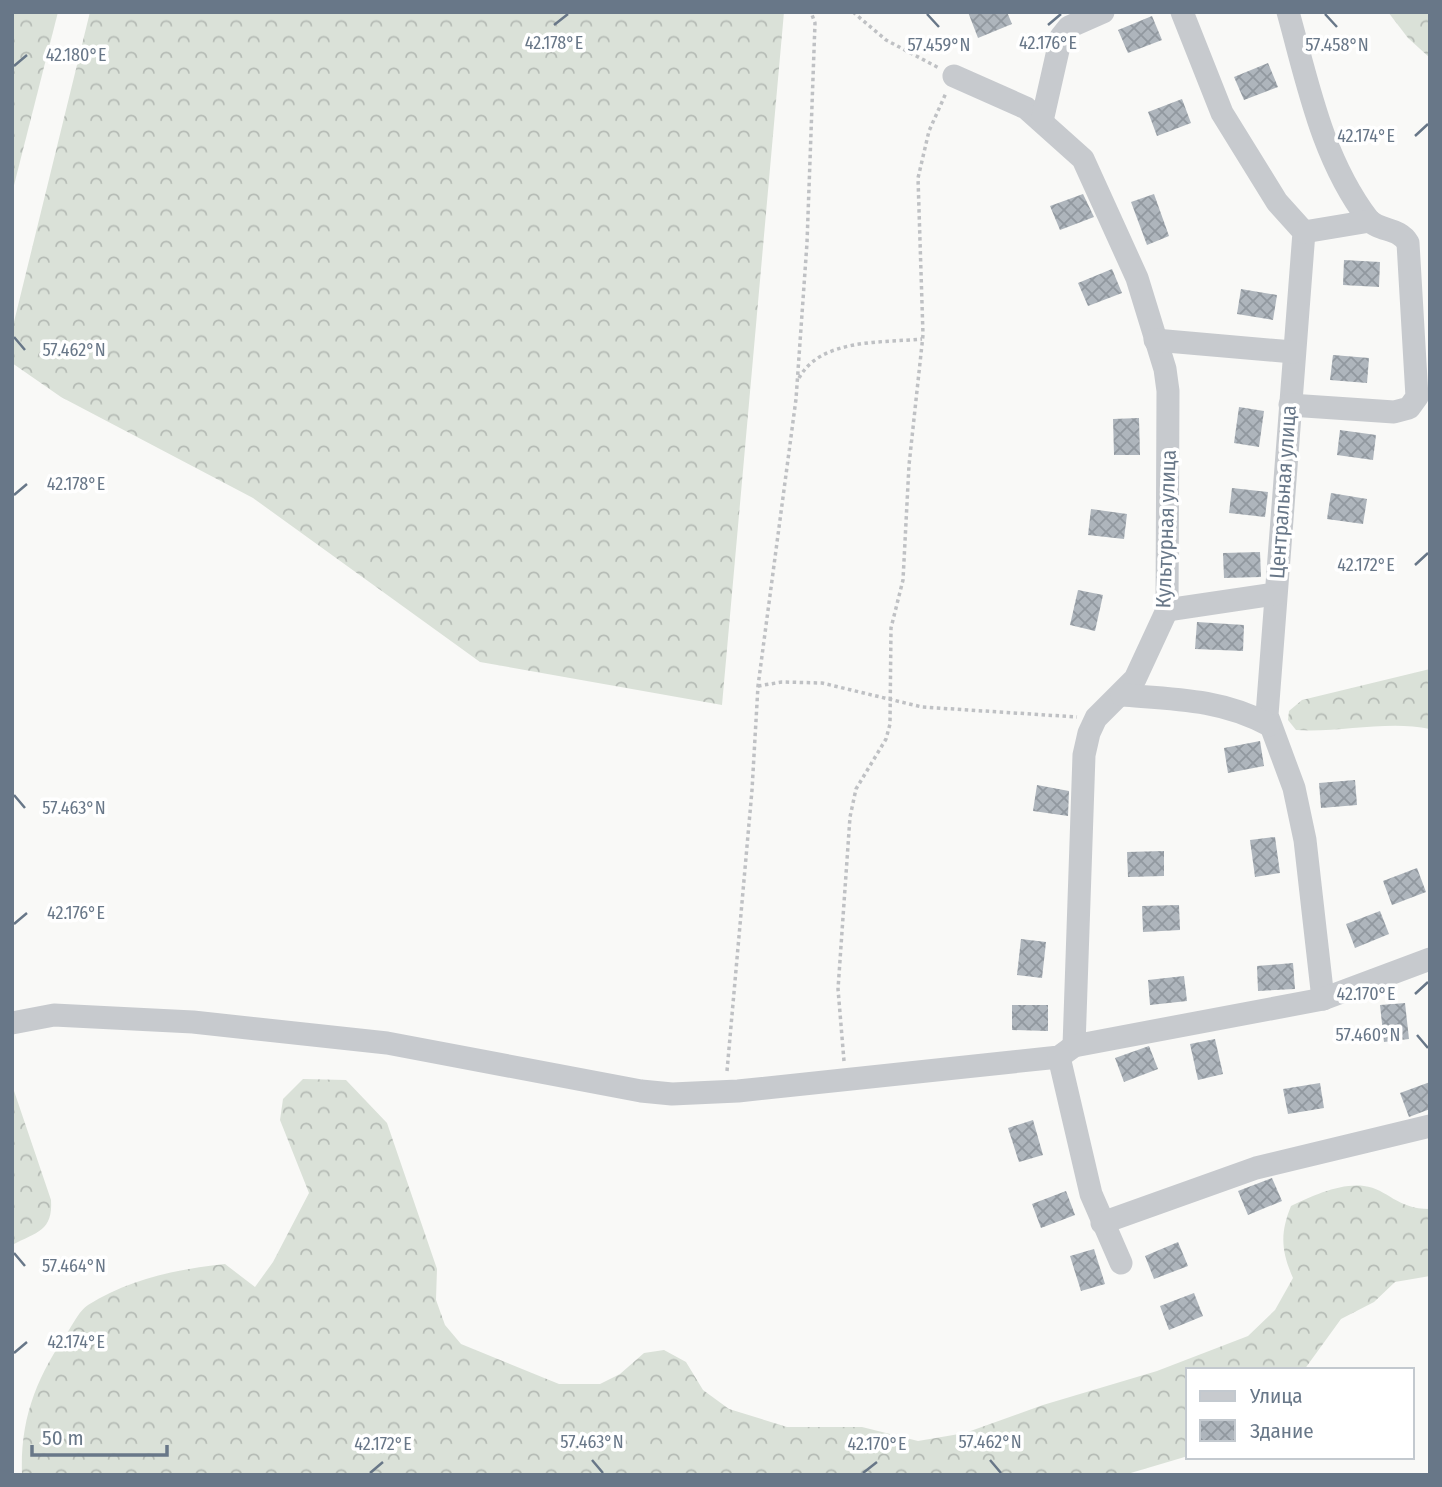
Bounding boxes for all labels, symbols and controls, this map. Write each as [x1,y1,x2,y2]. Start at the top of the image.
text: 42.178°E [525,32,583,54]
text: 42.176°E [1019,32,1077,54]
text: 57.459°N [907,34,971,56]
text: 57.458°N [1305,34,1369,56]
text: 42.180°E [46,44,106,66]
text: 42.174°E [1337,125,1395,147]
text: 57.462°N [42,339,106,361]
street label: Центральная улица [1264,404,1302,580]
street label: Культурная улица [1150,449,1182,609]
text: 42.178°E [47,473,105,495]
text: 42.172°E [1337,554,1395,576]
text: 57.463°N [42,797,106,819]
text: 42.176°E [47,902,105,924]
text: 42.170°E [1337,983,1395,1005]
text: 57.460°N [1336,1024,1400,1046]
text: 57.464°N [42,1255,106,1277]
text: 42.174°E [47,1331,105,1353]
legend [1186,1368,1414,1459]
text: Улица [1249,1383,1303,1409]
scale bar [32,1414,166,1458]
text: Здание [1250,1418,1314,1444]
text: 50 m [42,1425,84,1451]
text: 57.463°N [560,1431,624,1453]
text: 57.462°N [958,1431,1022,1453]
text: 42.172°E [354,1433,412,1455]
text: 42.170°E [848,1433,906,1455]

